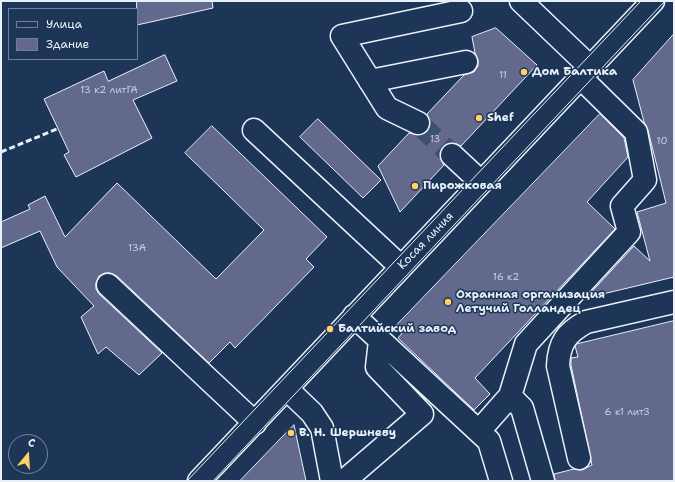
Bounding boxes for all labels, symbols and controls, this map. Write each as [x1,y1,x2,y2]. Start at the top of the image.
legend [8,8,138,60]
text: Улица [46,16,82,32]
text: Здание [46,36,89,52]
place label: Дом Балтика [532,65,617,79]
marker: Дом Балтика [519,67,529,77]
house number: 11 [499,69,507,81]
house number: 13 к2 литГА [80,84,138,96]
place label: Shef [487,111,514,125]
marker: Shef [474,113,484,123]
house number: 13 [430,133,440,145]
house number: 10 [657,135,667,147]
place label: Пирожковая [423,179,502,193]
marker: Пирожковая [410,181,420,191]
street label: Косая линия [395,209,457,273]
house number: 13А [128,242,146,254]
house number: 16 к2 [493,271,519,283]
place label: Охранная организация Летучий Голландец [456,288,605,316]
marker: Охранная организация Летучий Голландец [443,297,453,307]
place label: Балтийский завод [338,322,456,336]
marker: Балтийский завод [325,324,335,334]
house number: 6 к1 литЗ [604,406,650,418]
place label: В. Н. Шершневу [299,426,396,440]
marker: В. Н. Шершневу [286,428,296,438]
north arrow [8,434,48,474]
text: С [26,435,37,451]

